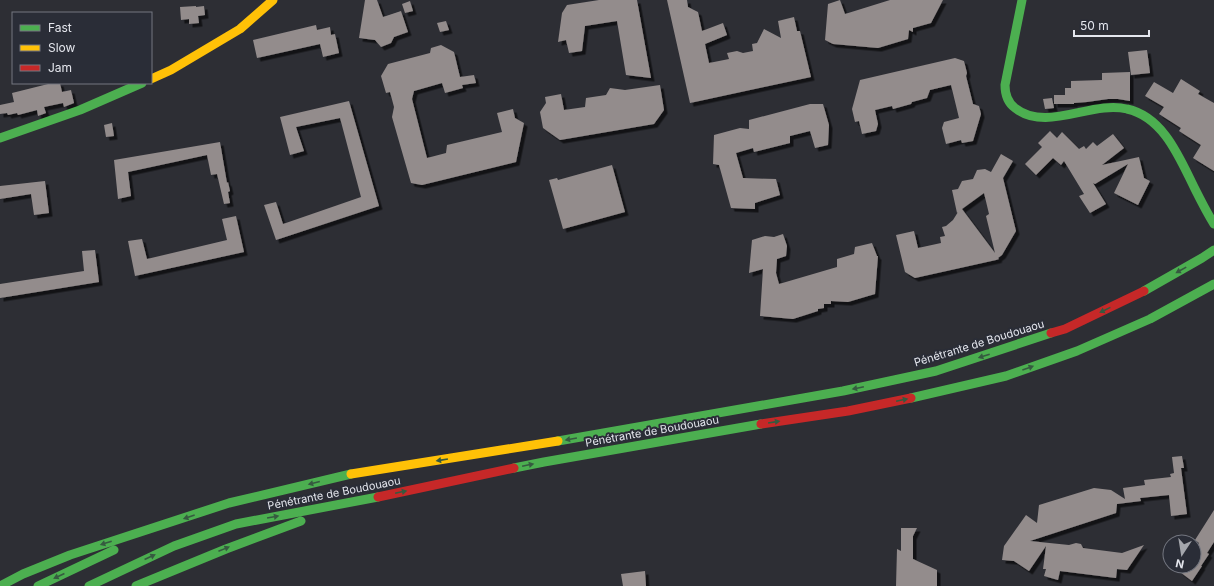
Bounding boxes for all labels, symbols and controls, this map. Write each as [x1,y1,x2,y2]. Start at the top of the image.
legend [12,12,152,84]
scale bar [1074,12,1149,38]
text: 50 m [1080,18,1109,33]
text: Fast [48,20,72,35]
text: Slow [48,40,76,55]
text: Jam [48,60,72,75]
one-way arrow [1175,267,1186,274]
one-way arrow [1099,307,1111,313]
street label: Pénétrante de Boudouaou [912,317,1046,369]
one-way arrow [977,353,989,359]
one-way arrow [1022,365,1034,371]
one-way arrow [852,385,864,391]
one-way arrow [896,397,908,403]
street label: Pénétrante de Boudouaou [584,412,720,450]
one-way arrow [768,419,780,425]
one-way arrow [564,436,577,442]
one-way arrow [436,457,448,463]
one-way arrow [522,462,534,468]
street label: Pénétrante de Boudouaou [266,473,402,513]
one-way arrow [308,480,320,486]
one-way arrow [395,489,407,495]
one-way arrow [183,514,195,520]
one-way arrow [267,514,279,520]
north arrow [1162,534,1202,574]
one-way arrow [100,540,112,546]
one-way arrow [219,546,231,552]
one-way arrow [144,553,156,560]
text: N [1174,556,1185,572]
one-way arrow [54,573,65,579]

